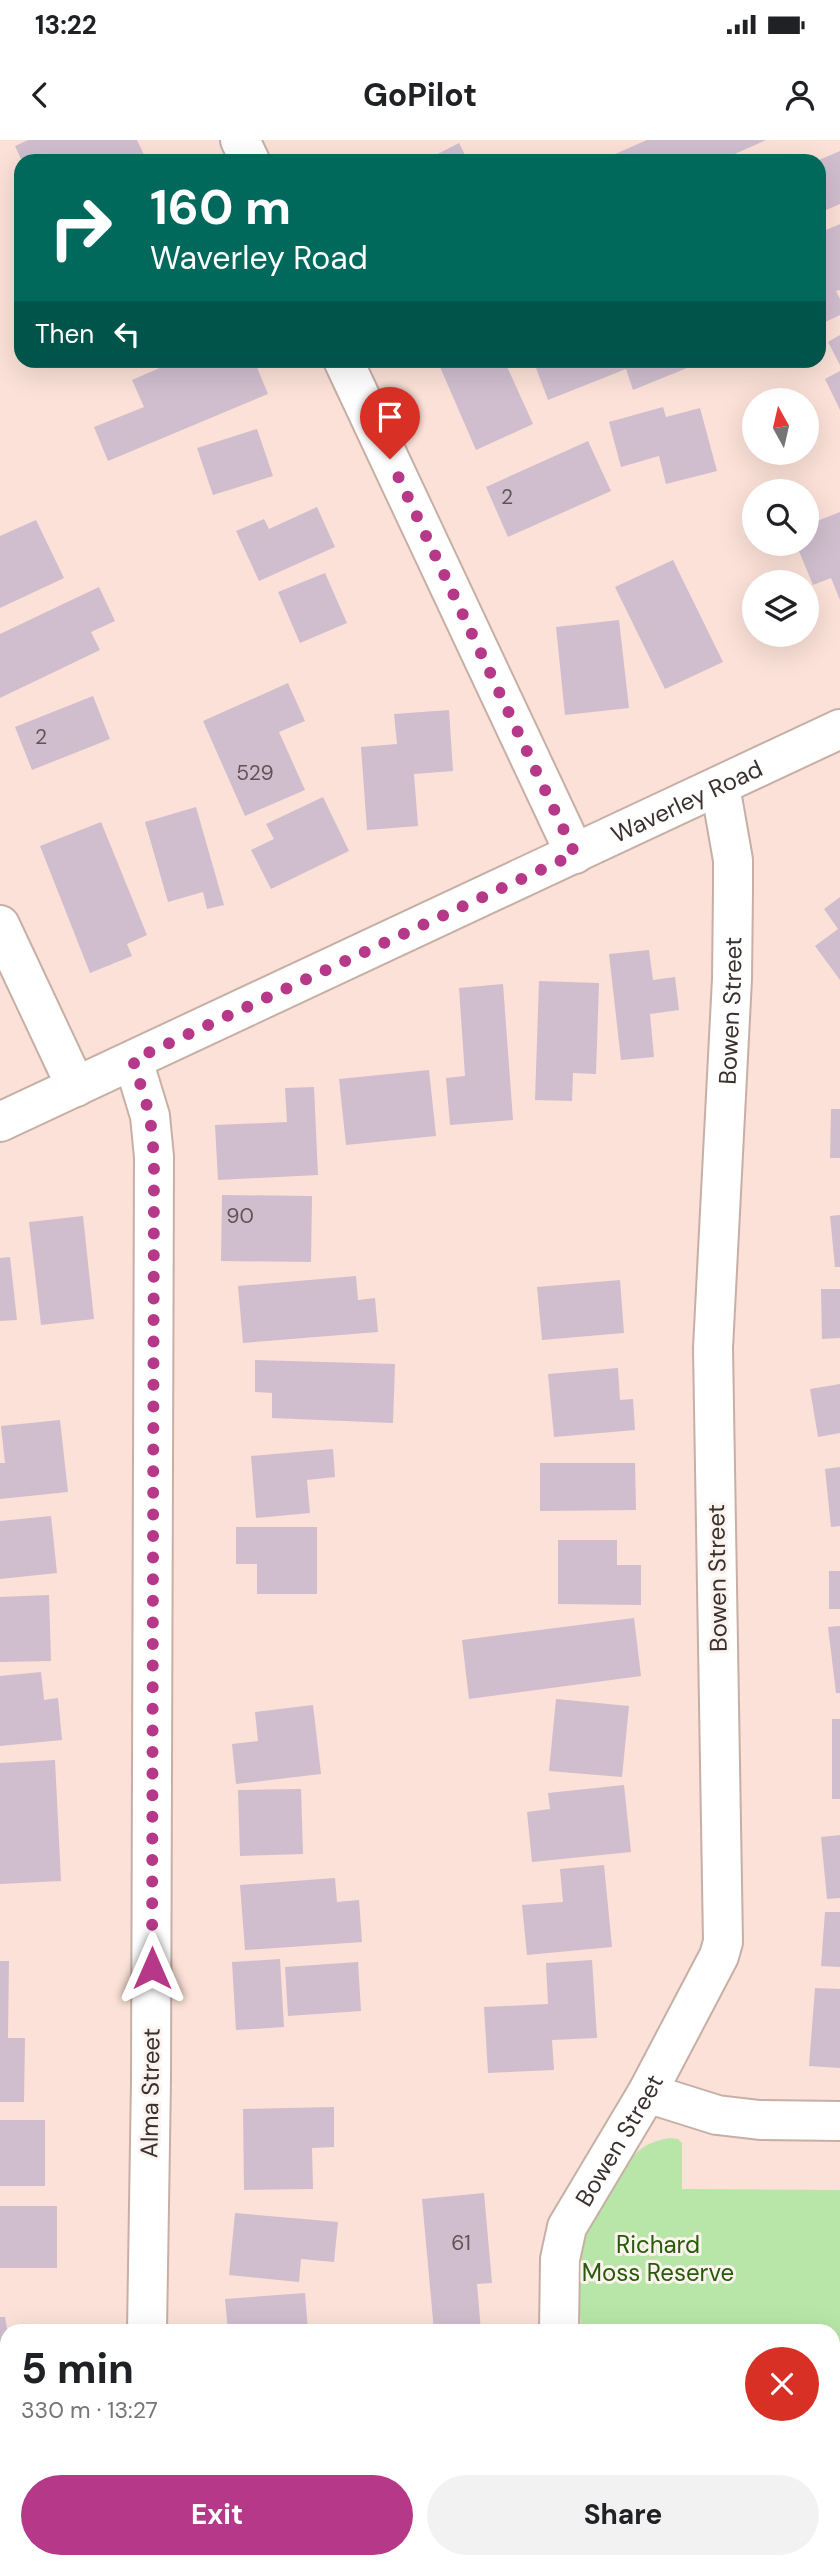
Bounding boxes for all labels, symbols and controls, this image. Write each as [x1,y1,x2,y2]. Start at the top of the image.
text: 13:22 [35,8,97,42]
text: GoPilot [363,74,477,116]
icon: back [21,76,59,114]
icon: person [781,76,819,114]
text: 160 m [150,175,291,239]
icon: right [35,182,126,273]
text: Waverley Road [150,237,368,279]
icon: left [108,315,146,353]
text: Then [35,317,94,351]
pin [360,387,420,459]
north arrow [742,388,819,466]
map controls [742,388,819,647]
icon: arrive [371,398,409,436]
button: search [742,479,819,556]
house number: 2 [501,483,513,511]
button: layers [742,570,819,647]
house number: 2 [35,723,47,751]
street label: Waverley Road [606,752,767,849]
house number: 529 [236,759,274,787]
street label: Bowen Street [711,937,748,1085]
house number: 90 [226,1202,254,1230]
street label: Bowen Street [700,1504,734,1652]
position arrow [115,1931,189,2005]
street label: Alma Street [133,2028,167,2158]
street label: Bowen Street [568,2069,670,2212]
house number: 61 [451,2229,471,2257]
park label: Richard Moss Reserve [582,2229,734,2288]
text: 5 min [21,2341,134,2396]
button: close [745,2347,819,2421]
text: 330 m · 13:27 [21,2395,158,2425]
button: Exit [21,2475,413,2555]
button: Share [427,2475,819,2555]

